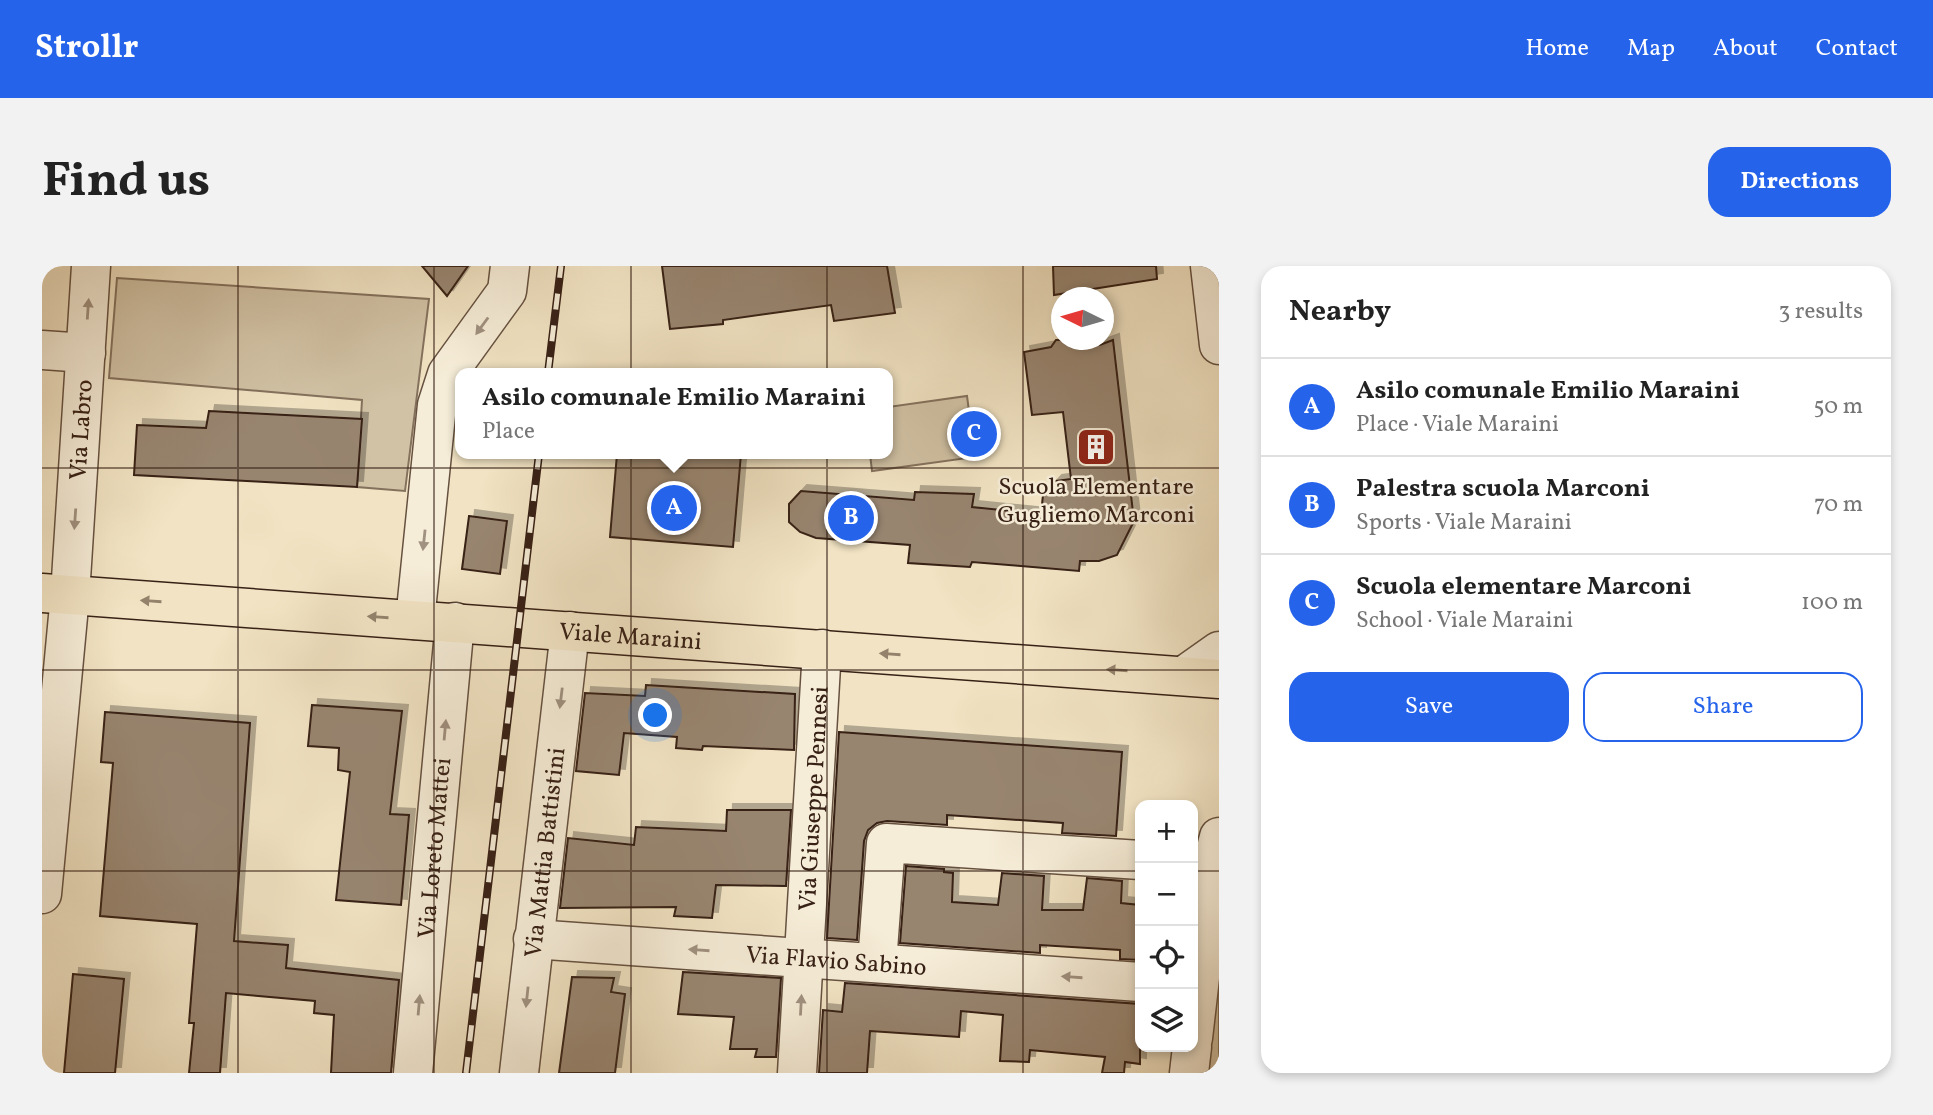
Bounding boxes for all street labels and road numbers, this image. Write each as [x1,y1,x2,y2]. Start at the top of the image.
street label: Via Labro [62,378,103,481]
street label: Viale Maraini [558,616,703,660]
street label: Via Giuseppe Pennesi [792,685,839,912]
street label: Via Mattia Battistini [517,746,575,960]
street label: Via Loreto Mattei [411,756,461,940]
street label: Via Flavio Sabino [744,939,928,986]

